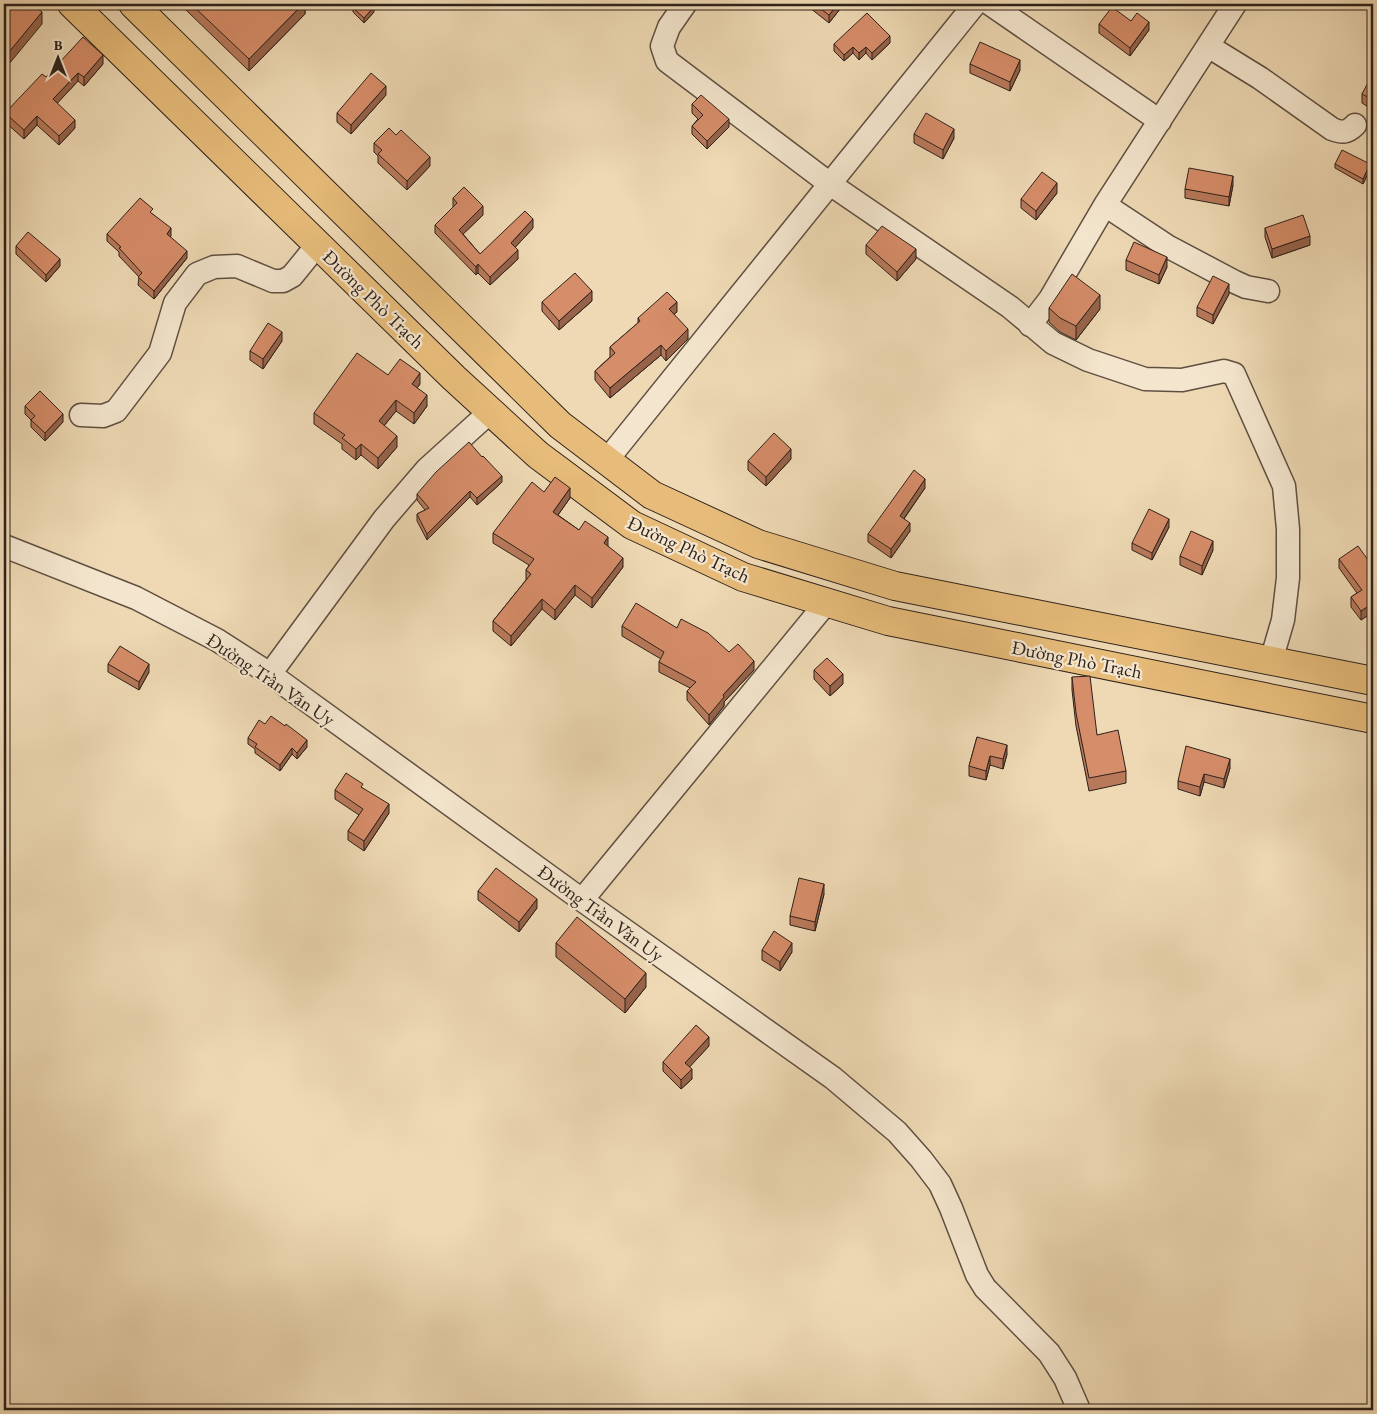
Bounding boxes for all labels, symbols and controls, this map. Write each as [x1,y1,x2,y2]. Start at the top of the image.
north arrow [32,32,82,82]
text: B [54,36,63,54]
street label: Đường Phò Trạch [317,244,430,355]
street label: Đường Phò Trạch [623,510,754,589]
street label: Đường Trần Văn Uy [202,627,340,732]
street label: Đường Phò Trạch [1010,635,1145,684]
street label: Đường Trần Văn Uy [533,859,669,968]

